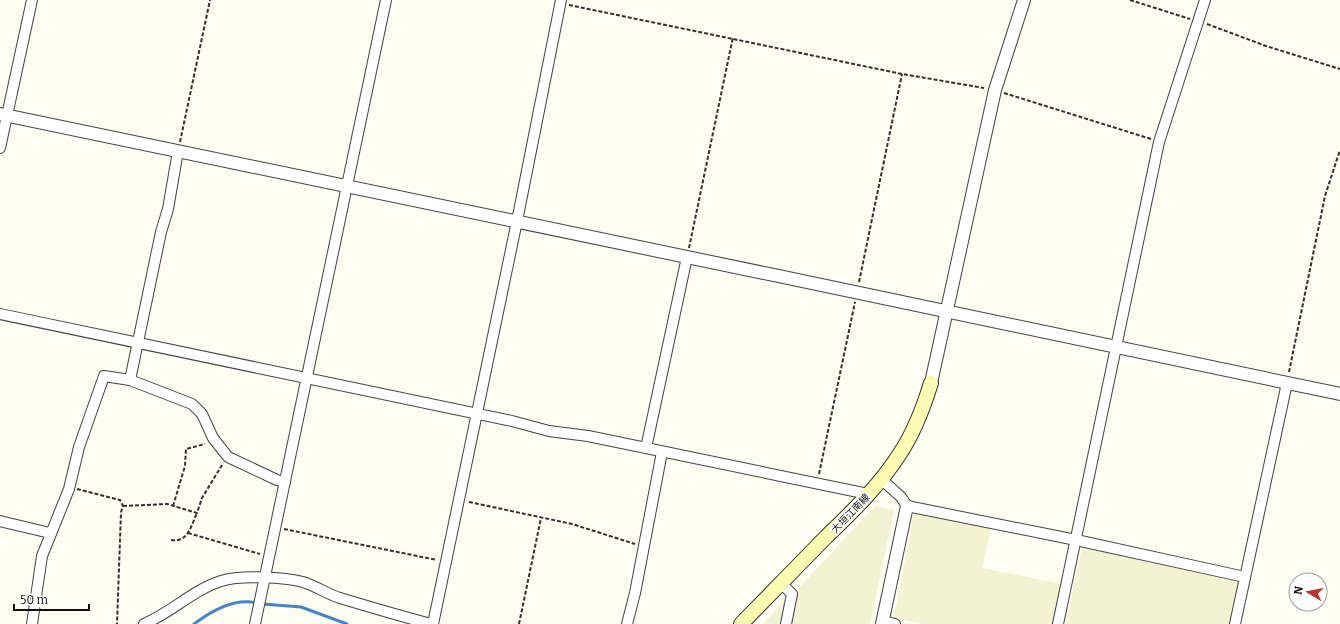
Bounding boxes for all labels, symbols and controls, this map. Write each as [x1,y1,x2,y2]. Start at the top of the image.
street label: 大垣江南線 [829,492,872,536]
north arrow [1288,572,1328,612]
text: N [1292,585,1306,596]
scale bar [14,586,89,612]
text: 50 m [20,593,49,607]

